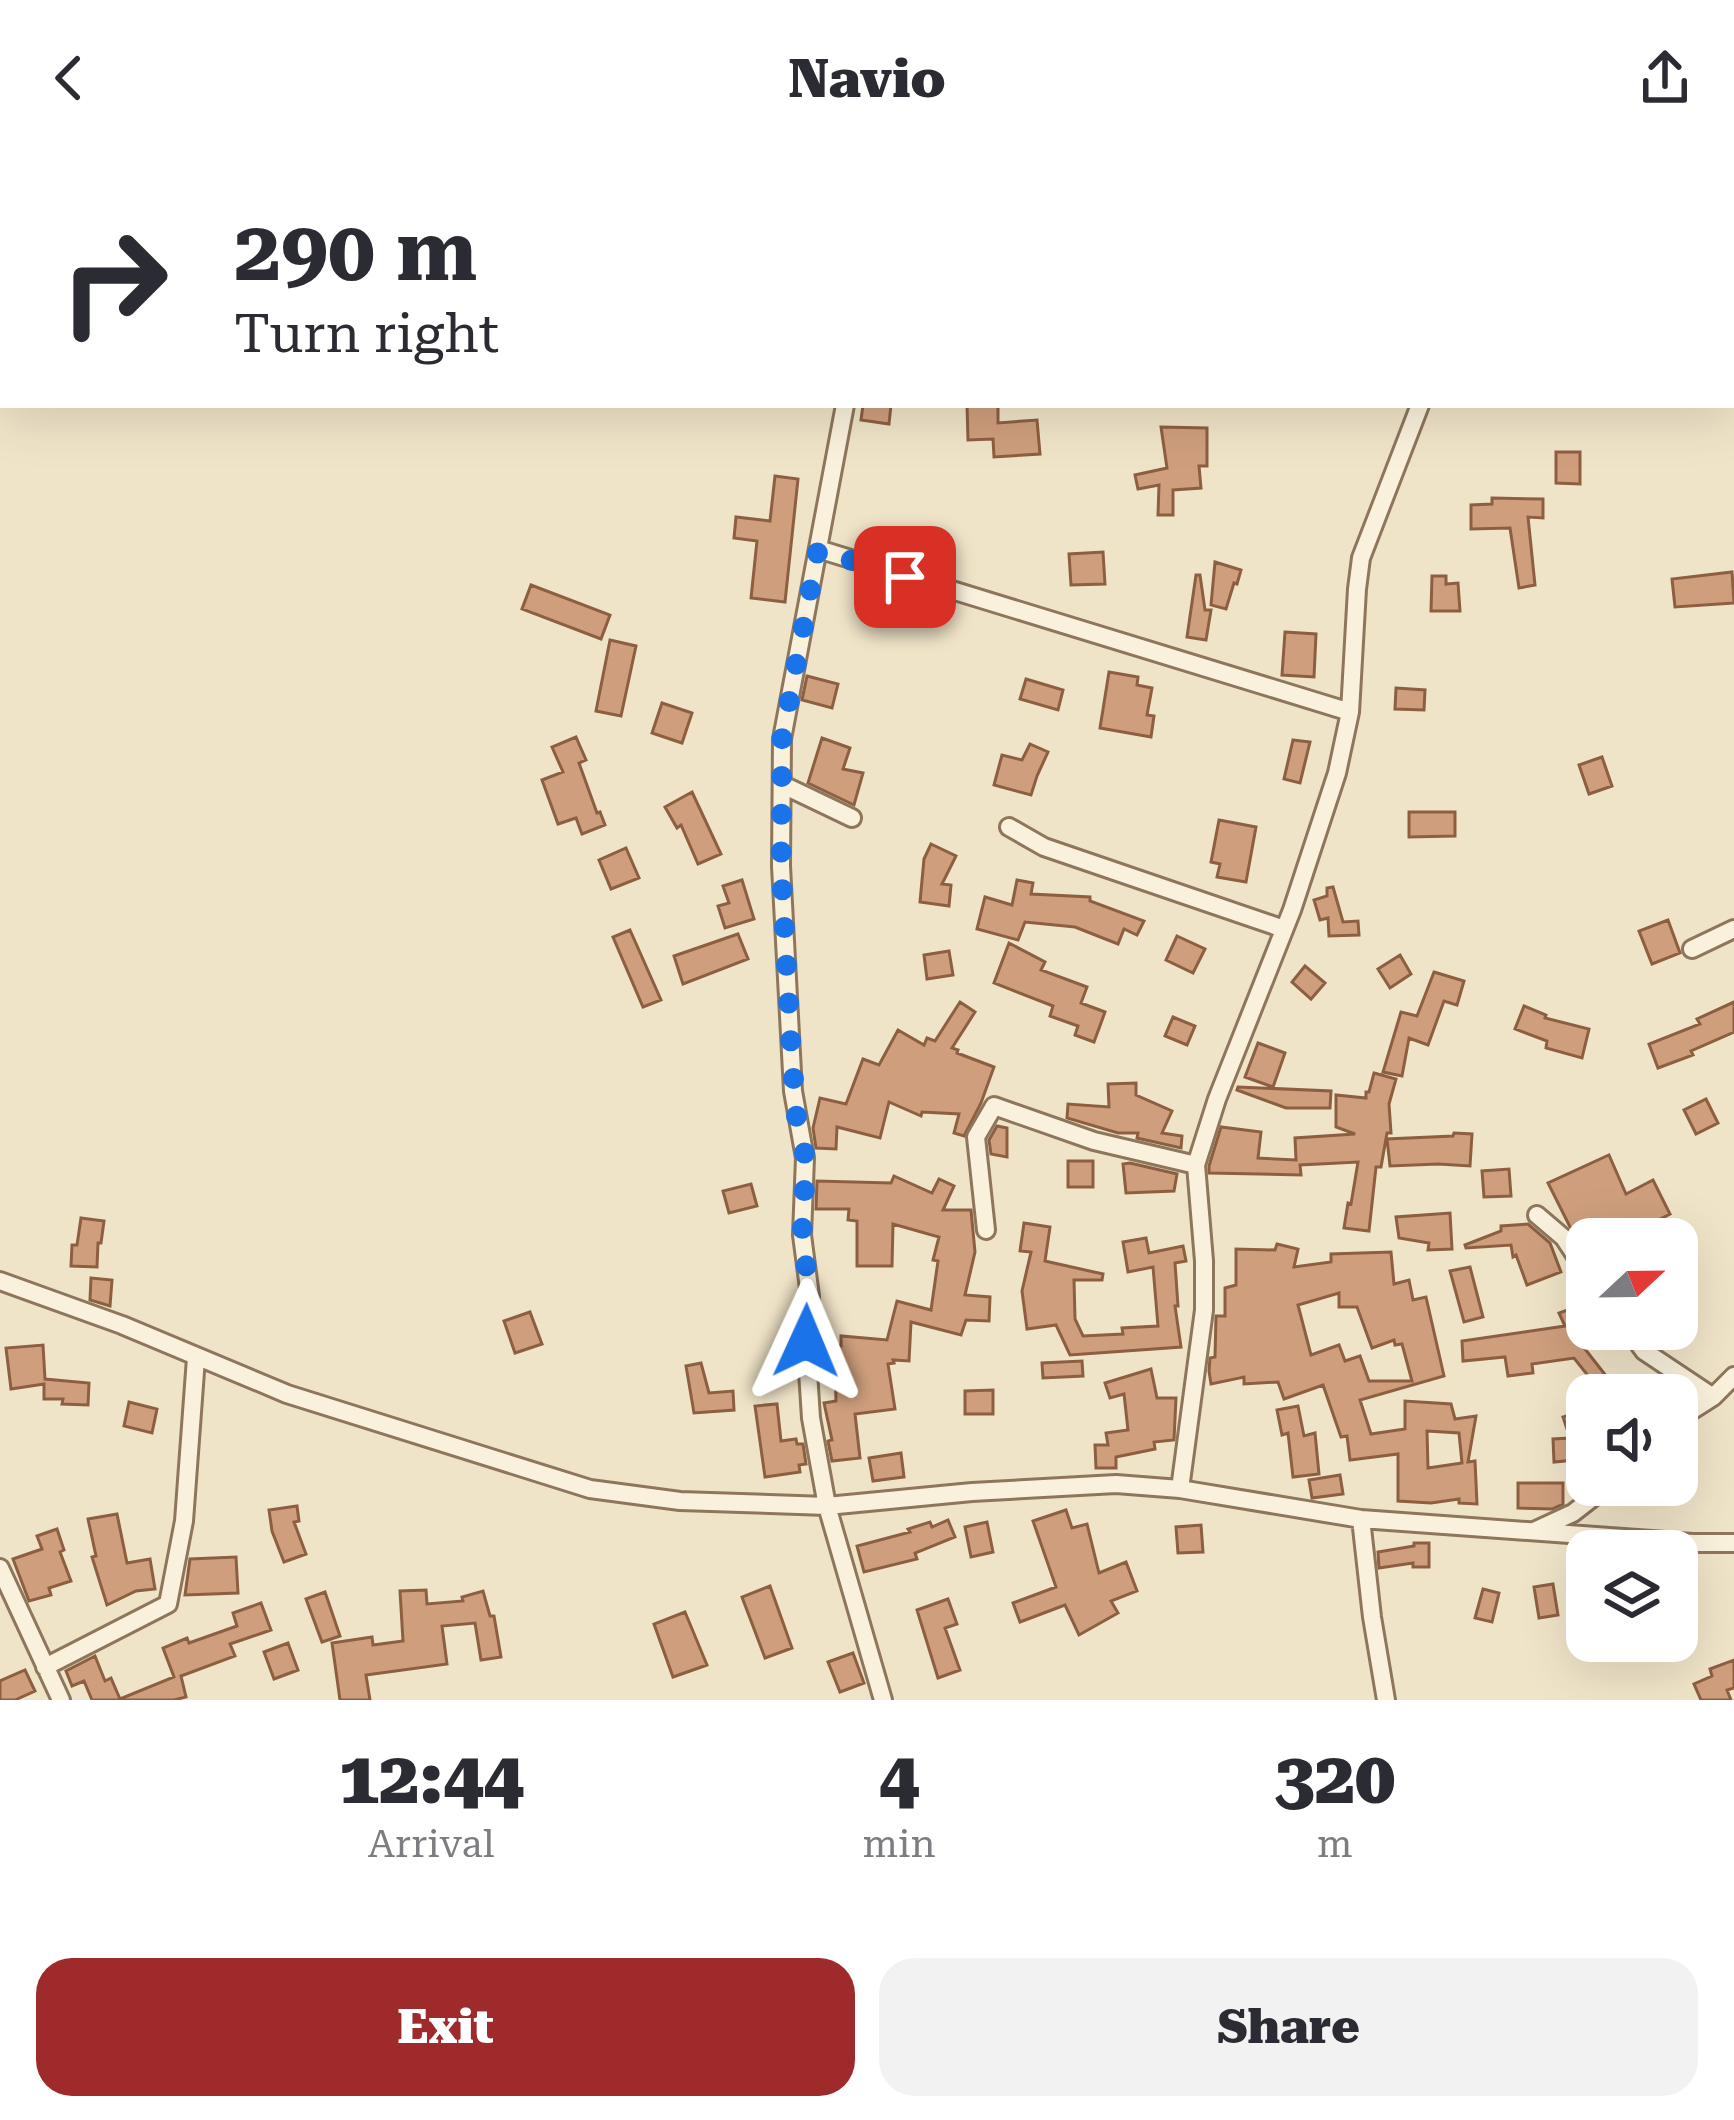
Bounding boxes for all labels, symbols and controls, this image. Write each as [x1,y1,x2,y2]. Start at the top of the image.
icon: back [36,45,102,111]
icon: share [1632,45,1698,111]
text: Navio [788,47,946,110]
text: 290 m [234,202,477,300]
icon: right [36,204,192,360]
text: Turn right [234,302,499,365]
pin [854,526,956,628]
icon: arrive [872,544,938,610]
north arrow [1566,1218,1698,1350]
map controls [1566,1218,1698,1662]
position arrow [743,1278,869,1404]
button: sound [1566,1374,1698,1506]
button: layers [1566,1530,1698,1662]
text: 12:44 [339,1736,524,1821]
text: 4 [879,1736,919,1821]
text: 320 [1274,1736,1395,1821]
text: Arrival [368,1821,495,1867]
text: min [863,1821,936,1867]
text: m [1317,1821,1353,1867]
button: Exit [36,1958,855,2096]
button: Share [879,1958,1698,2096]

